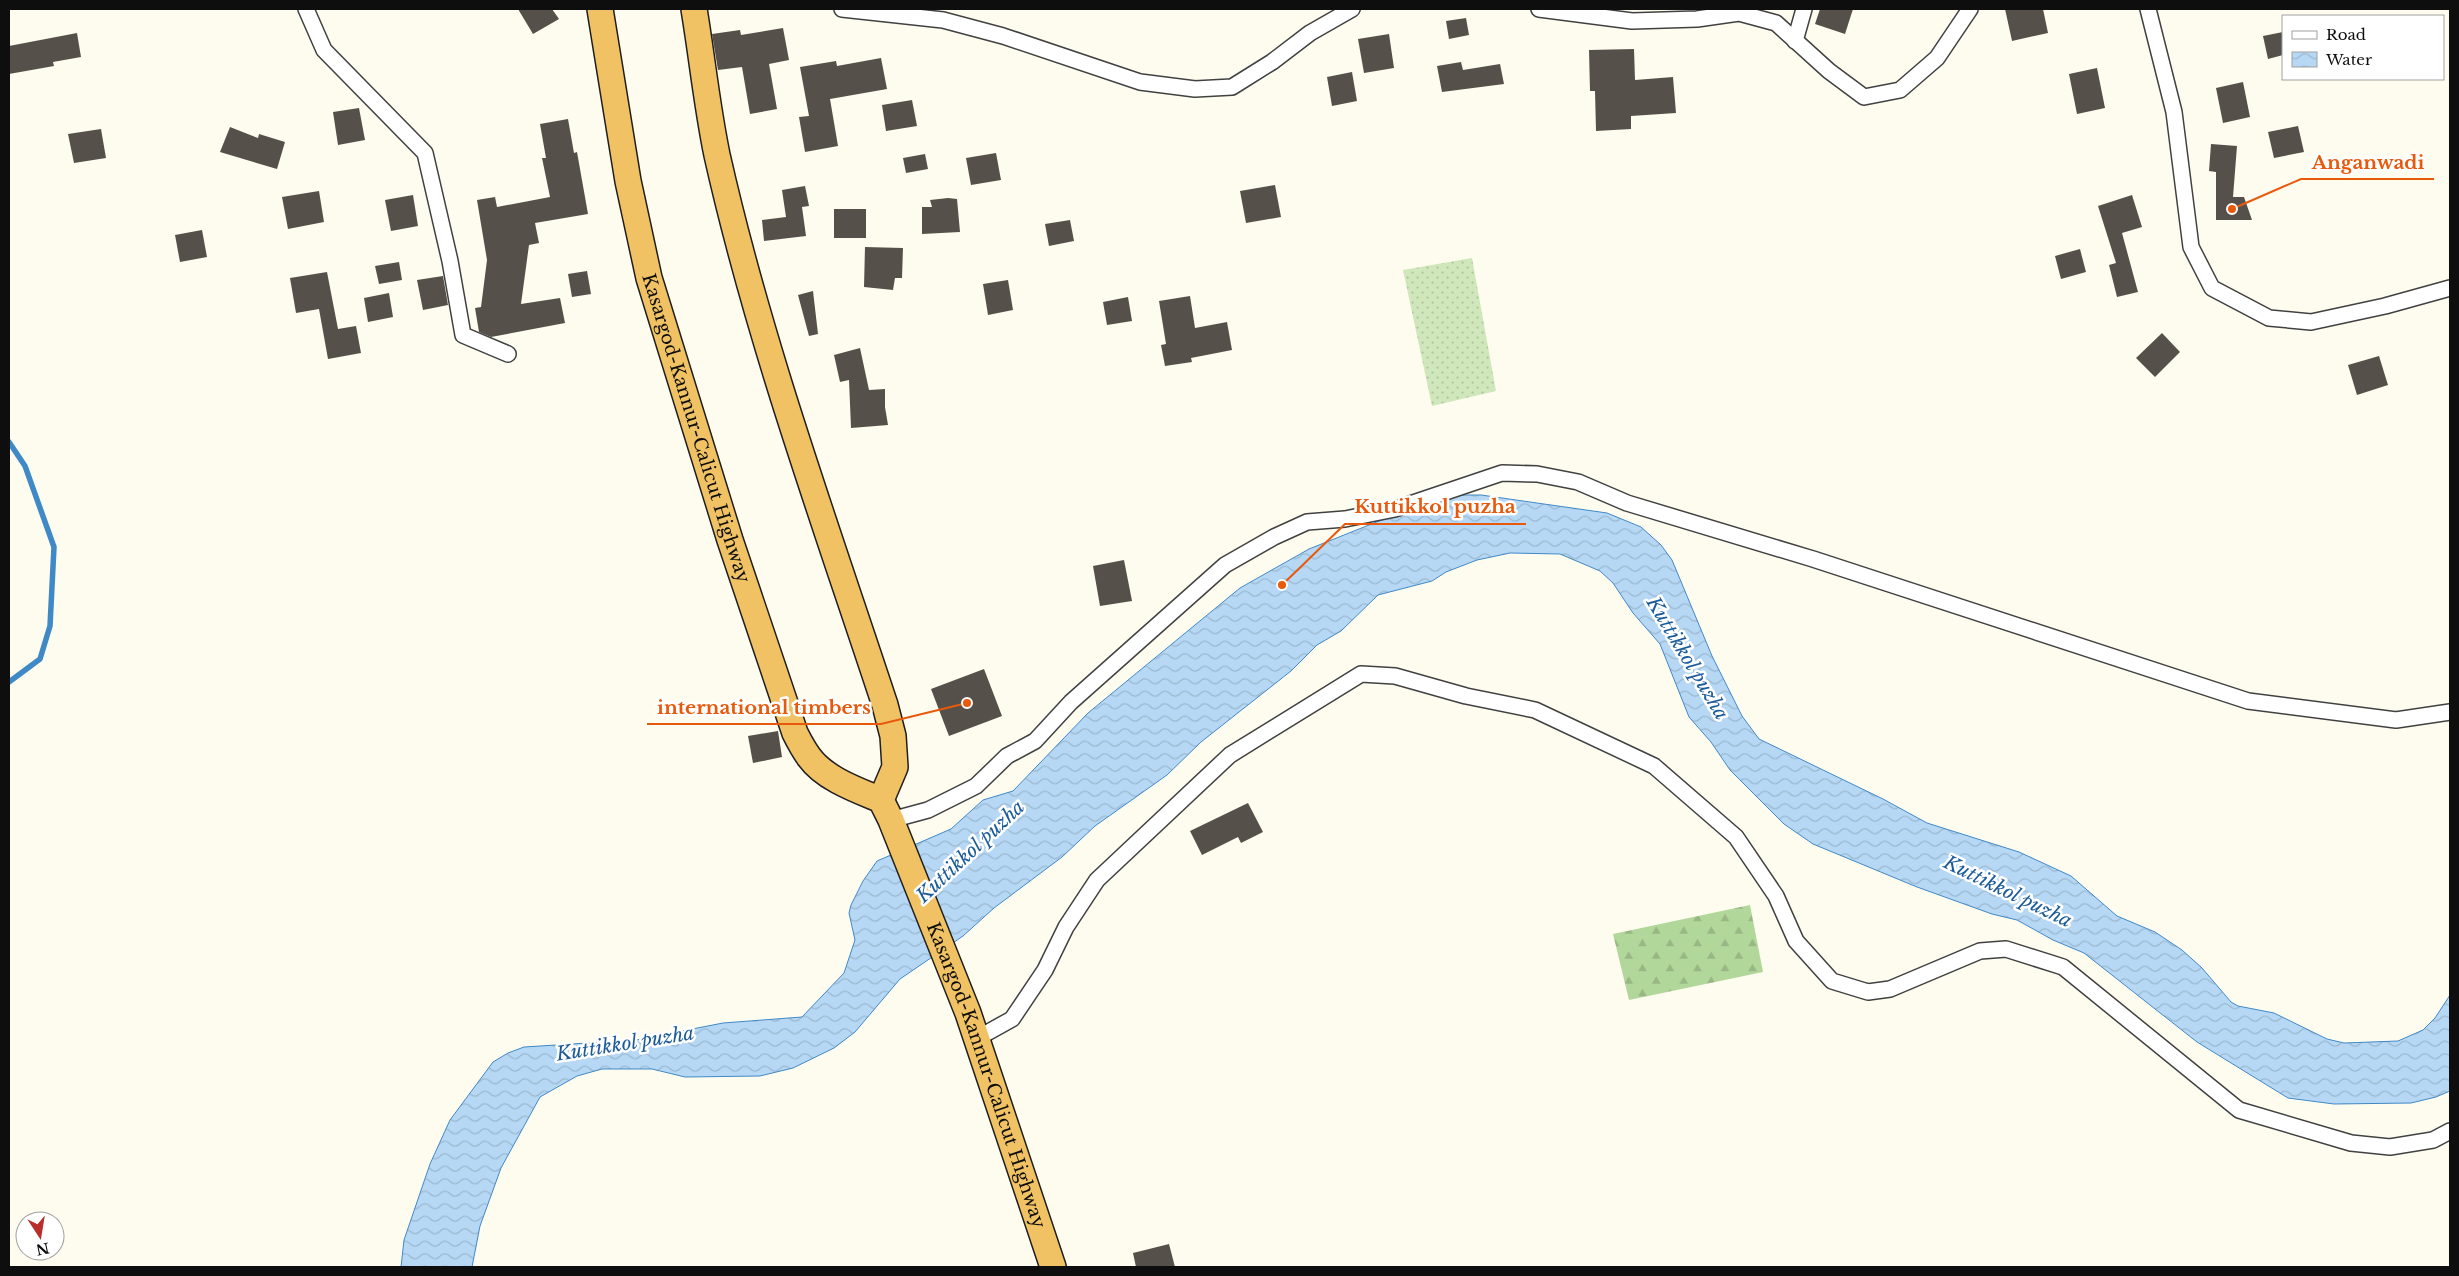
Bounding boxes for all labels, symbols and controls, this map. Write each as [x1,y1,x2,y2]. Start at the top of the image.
legend [2282,15,2444,80]
text: Road [2326,25,2366,44]
text: Water [2325,50,2373,69]
callout: Anganwadi [2301,145,2434,179]
text: Anganwadi [2311,151,2424,174]
street label: Kasargod-Kannur-Calicut Highway [637,271,755,586]
callout: Kuttikkol puzha [1345,490,1526,524]
text: Kuttikkol puzha [1354,495,1516,518]
water label: Kuttikkol puzha [1641,592,1733,724]
callout: international timbers [647,690,881,724]
text: international timbers [657,696,871,719]
water label: Kuttikkol puzha [911,795,1029,908]
water label: Kuttikkol puzha [1939,850,2076,932]
street label: Kasargod-Kannur-Calicut Highway [922,919,1050,1231]
water label: Kuttikkol puzha [553,1021,696,1066]
north arrow [15,1211,65,1261]
text: N [34,1239,51,1259]

